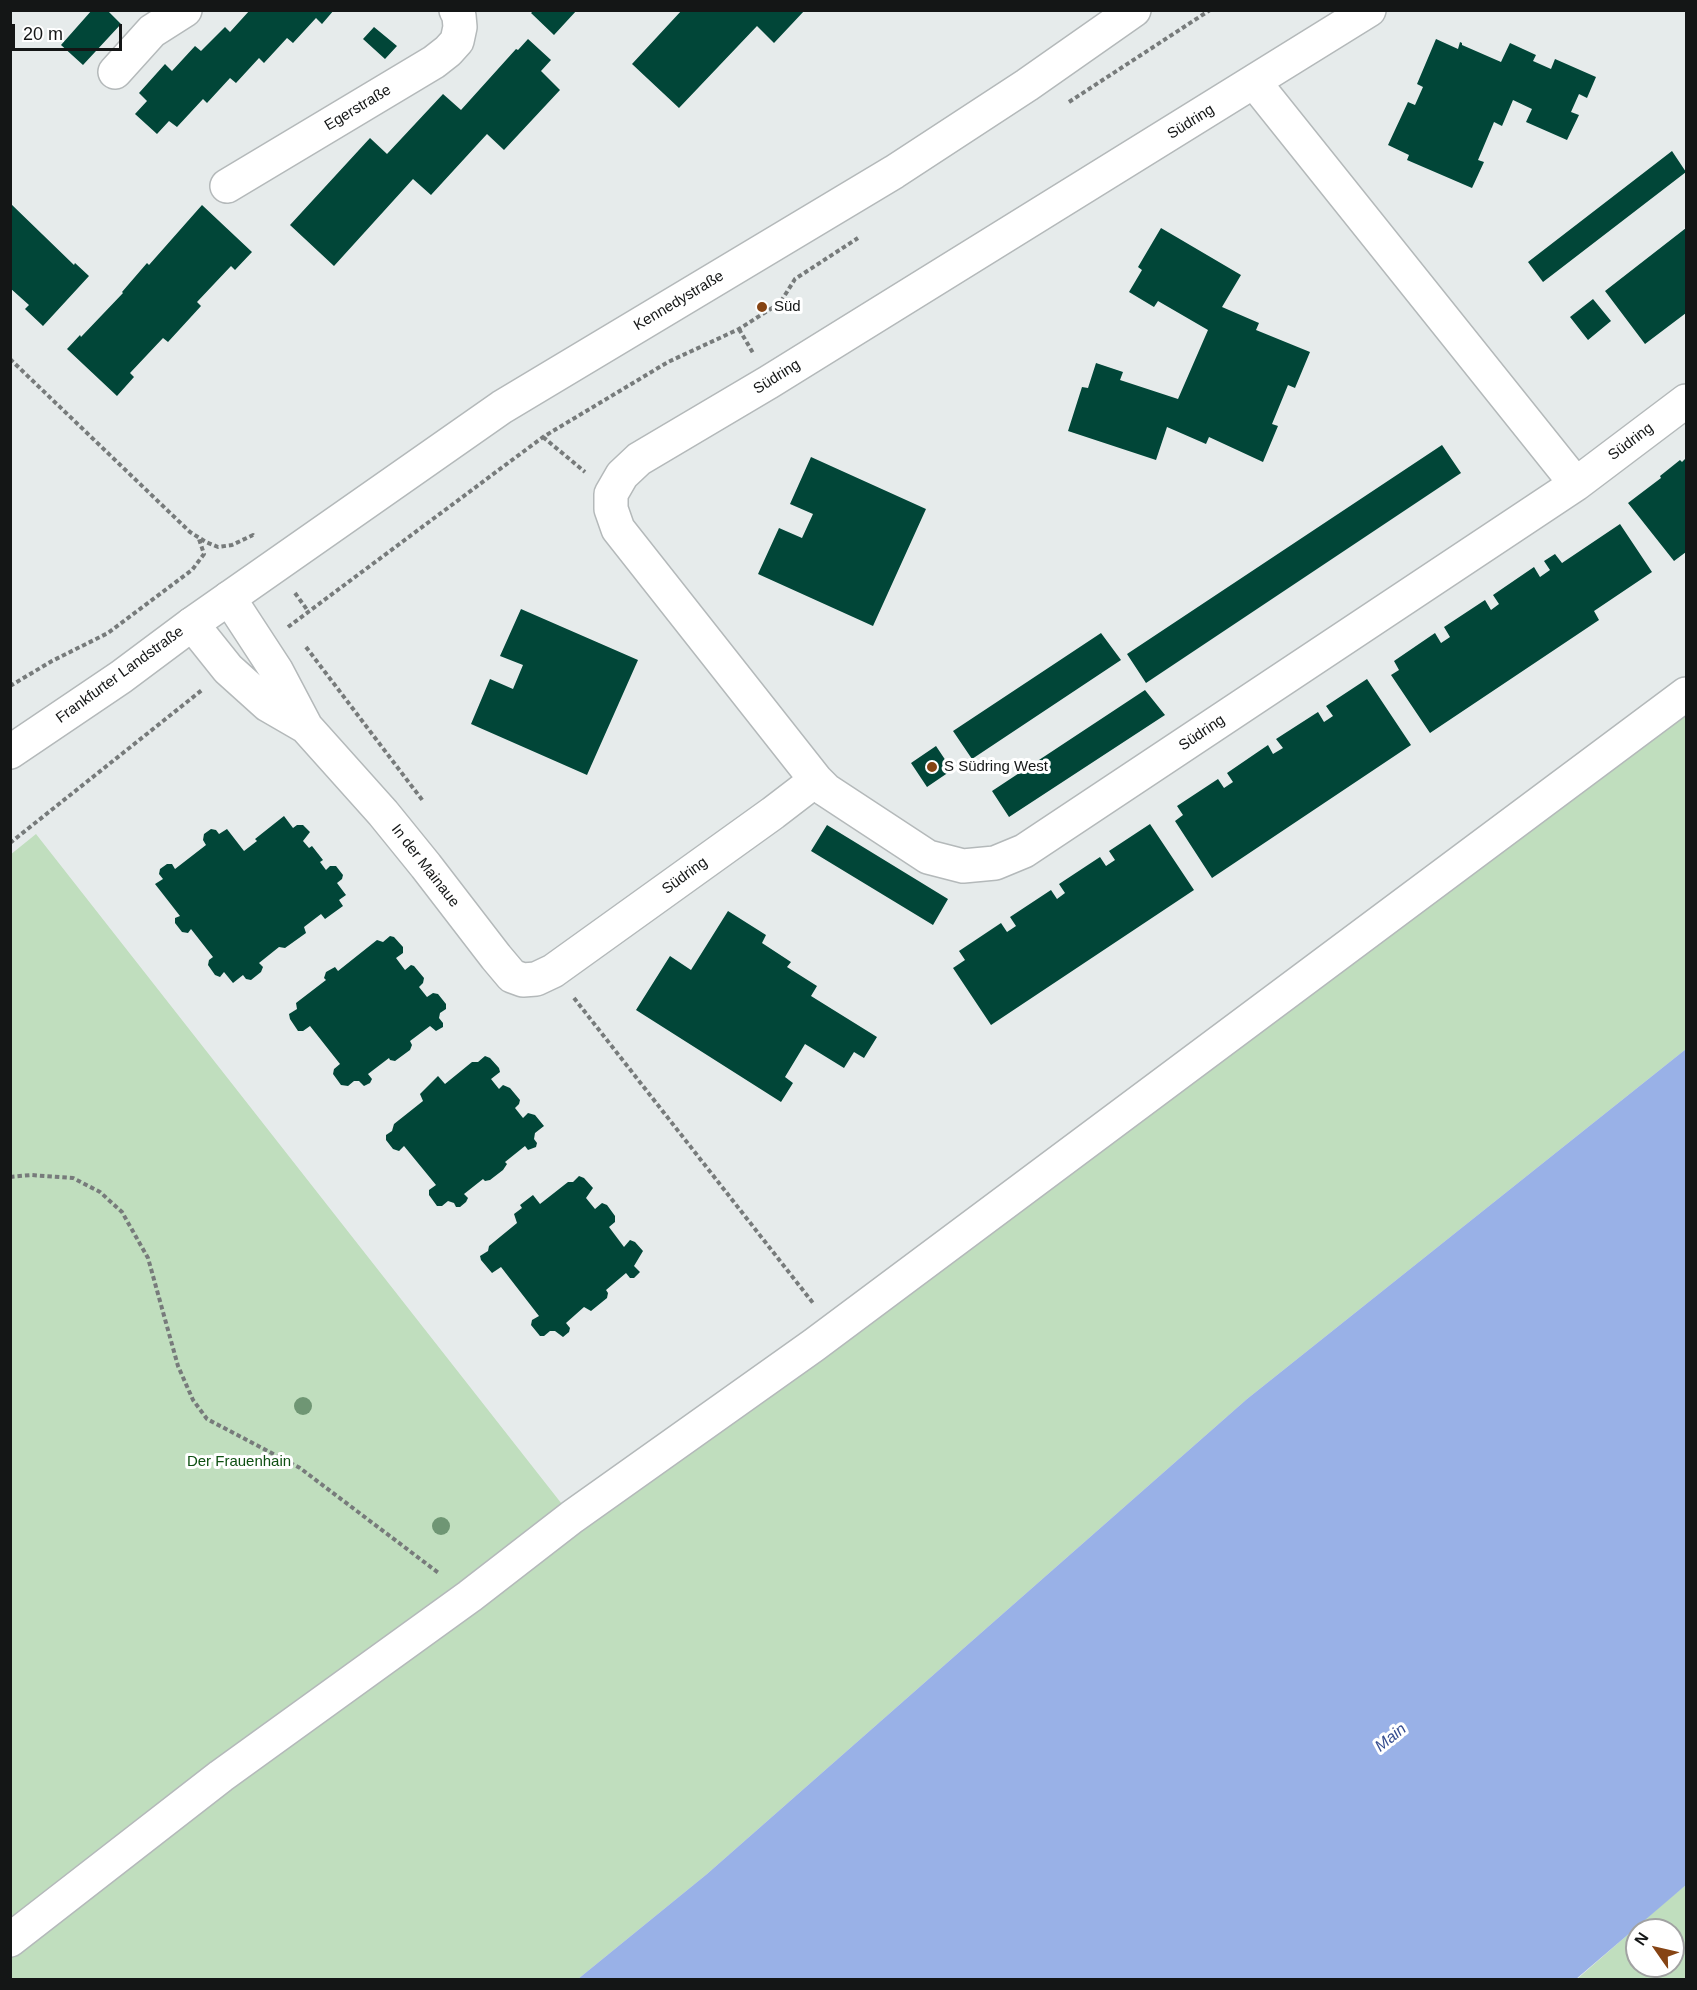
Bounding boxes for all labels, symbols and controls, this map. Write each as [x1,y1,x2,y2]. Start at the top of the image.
scale bar [15,12,124,50]
text: 20 m [23,24,63,44]
street label: Egerstraße [322,81,394,135]
street label: Südring [1164,101,1218,143]
street label: Kennedystraße [631,267,727,335]
place label: Süd [774,298,801,316]
marker: Süd [755,300,769,314]
street label: Südring [750,356,804,398]
street label: Südring [1605,419,1657,465]
street label: Frankfurter Landstraße [53,623,187,727]
street label: Südring [1176,711,1228,755]
place label: S Südring West [944,758,1048,776]
marker: S Südring West [925,760,939,774]
street label: In der Mainaue [387,821,463,911]
street label: Südring [659,854,711,898]
park label: Der Frauenhain [187,1453,291,1471]
water label: Main [1371,1720,1411,1756]
north arrow [1625,1918,1685,1978]
text: N [1631,1929,1652,1948]

